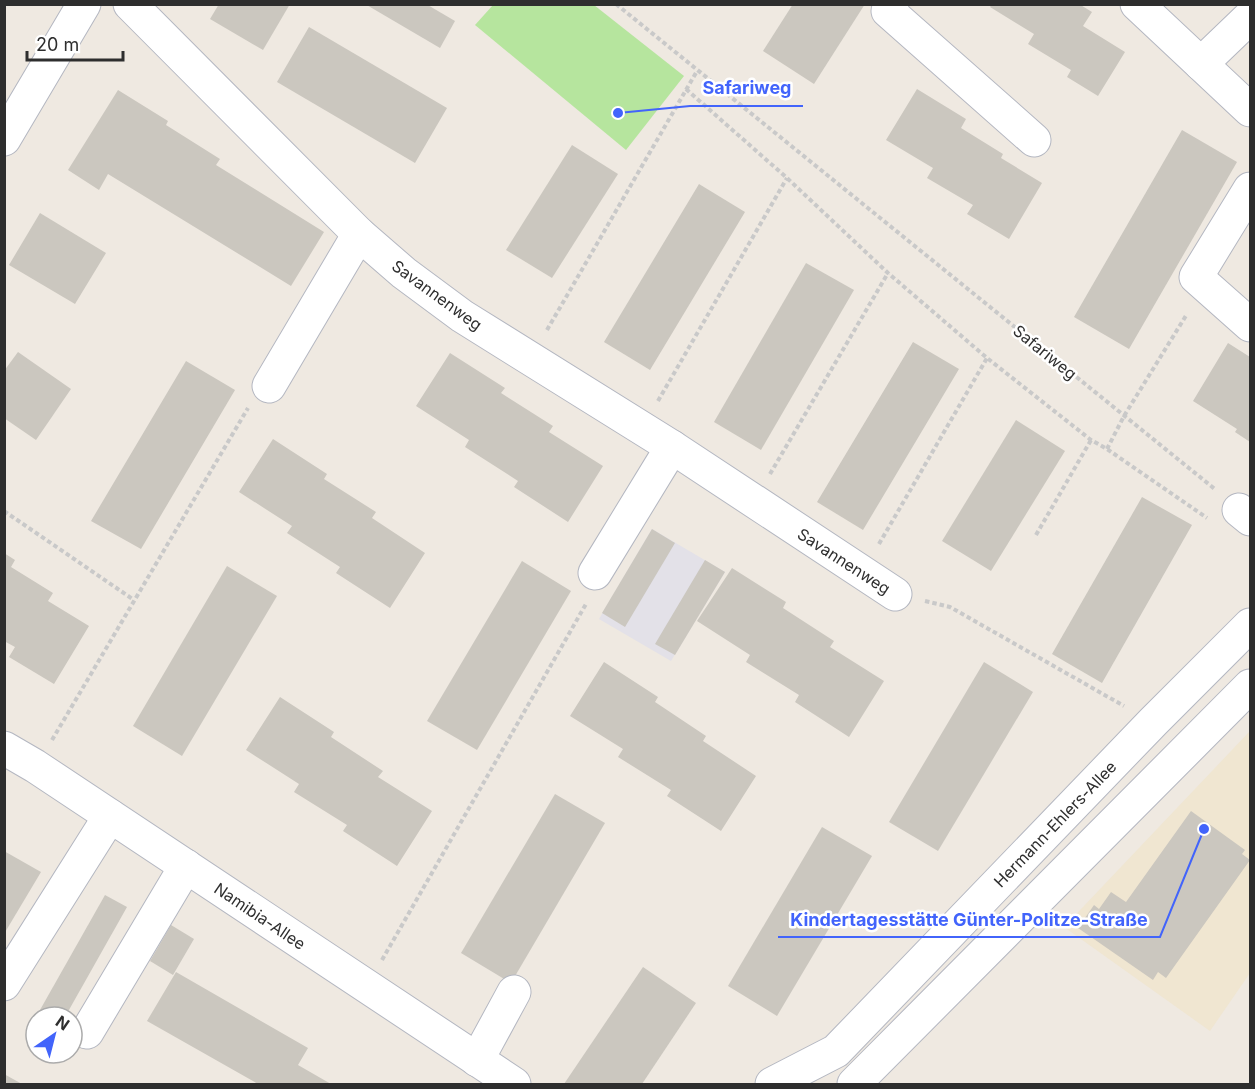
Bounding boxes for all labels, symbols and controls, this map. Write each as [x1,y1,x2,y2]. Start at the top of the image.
scale bar [27,24,123,62]
text: 20 m [36,34,79,55]
callout: Safariweg [690,70,803,106]
text: Safariweg [703,77,792,98]
street label: Savannenweg [388,256,486,334]
street label: Safariweg [1009,320,1081,384]
street label: Savannenweg [794,524,894,598]
street label: Hermann-Ehlers-Allee [990,757,1120,891]
street label: Namibia-Allee [211,878,309,954]
callout: Kindertagesstätte Günter-Politze-Straße [778,901,1160,937]
text: Kindertagesstätte Günter-Politze-Straße [790,909,1148,930]
north arrow [24,1005,84,1065]
text: N [52,1011,73,1034]

